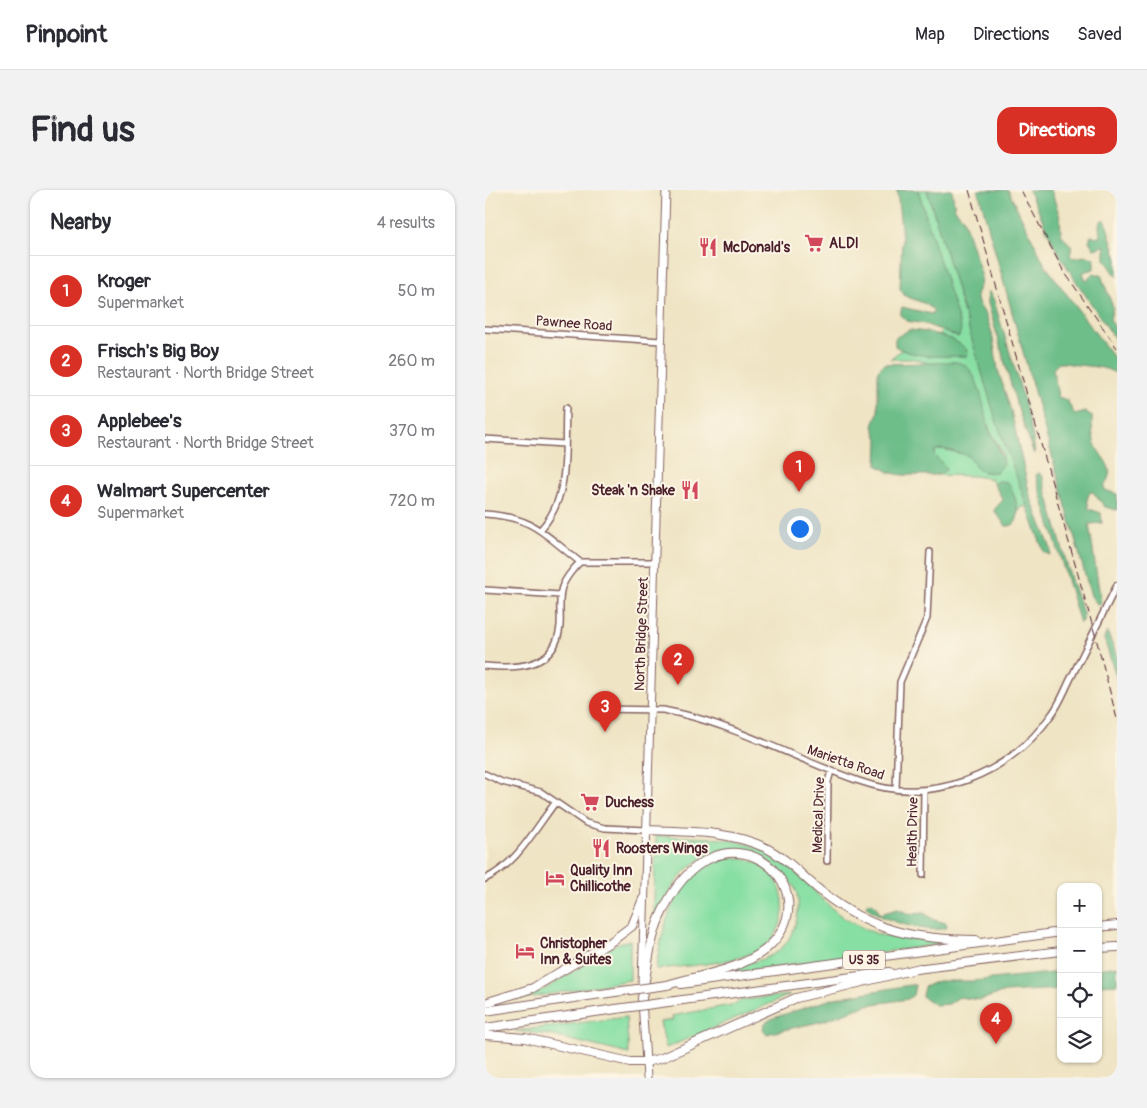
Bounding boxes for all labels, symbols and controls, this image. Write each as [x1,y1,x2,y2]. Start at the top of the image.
text: Pinpoint [25,20,107,49]
text: Map [915,23,945,46]
text: Directions [973,23,1049,46]
text: Saved [1077,23,1122,46]
button: Directions [997,107,1117,154]
text: Find us [30,108,135,152]
text: Nearby [50,209,111,236]
text: 4 results [377,213,435,233]
supermarket icon: ALDI [803,232,825,254]
place label: ALDI [829,235,859,252]
restaurant icon: McDonald's [697,236,719,258]
place label: McDonald's [723,239,791,256]
text: Kroger [97,269,151,293]
text: 1 [63,281,69,301]
text: 50 m [398,281,435,301]
text: Supermarket [97,293,184,313]
street label: Pawnee Road [535,312,613,335]
text: Frisch's Big Boy [97,339,219,363]
text: 2 [62,351,70,371]
text: 260 m [388,351,435,371]
text: Restaurant · North Bridge Street [97,363,314,383]
text: Applebee's [97,409,181,433]
text: 3 [62,421,70,441]
text: 370 m [389,421,435,441]
text: Restaurant · North Bridge Street [97,433,314,453]
pin: 1 [783,451,815,492]
text: Walmart Supercenter [97,479,270,503]
restaurant icon: Steak 'n Shake [679,479,701,501]
place label: Steak 'n Shake [591,482,676,499]
text: 4 [61,491,71,511]
text: 720 m [389,491,435,511]
text: Supermarket [97,503,184,523]
your location [787,516,813,542]
street label: North Bridge Street [631,576,652,691]
pin: 2 [662,644,694,685]
pin: 3 [589,691,621,732]
street label: Marietta Road [805,741,887,784]
street label: Medical Drive [809,777,828,853]
supermarket icon: Duchess [579,791,601,813]
place label: Duchess [605,794,654,811]
street label: Health Drive [903,797,922,867]
restaurant icon: Roosters Wings [590,837,612,859]
place label: Roosters Wings [616,840,709,857]
place label: Quality Inn Chillicothe [570,862,632,895]
hotel icon: Quality Inn Chillicothe [544,867,566,889]
map controls [1057,883,1102,1063]
button: + [1057,883,1102,928]
button: − [1057,928,1102,973]
place label: Christopher Inn & Suites [540,935,612,968]
hotel icon: Christopher Inn & Suites [514,940,536,962]
road number: US 35 [843,950,885,970]
button: locate [1057,973,1102,1018]
pin: 4 [980,1003,1012,1044]
button: layers [1057,1018,1102,1063]

